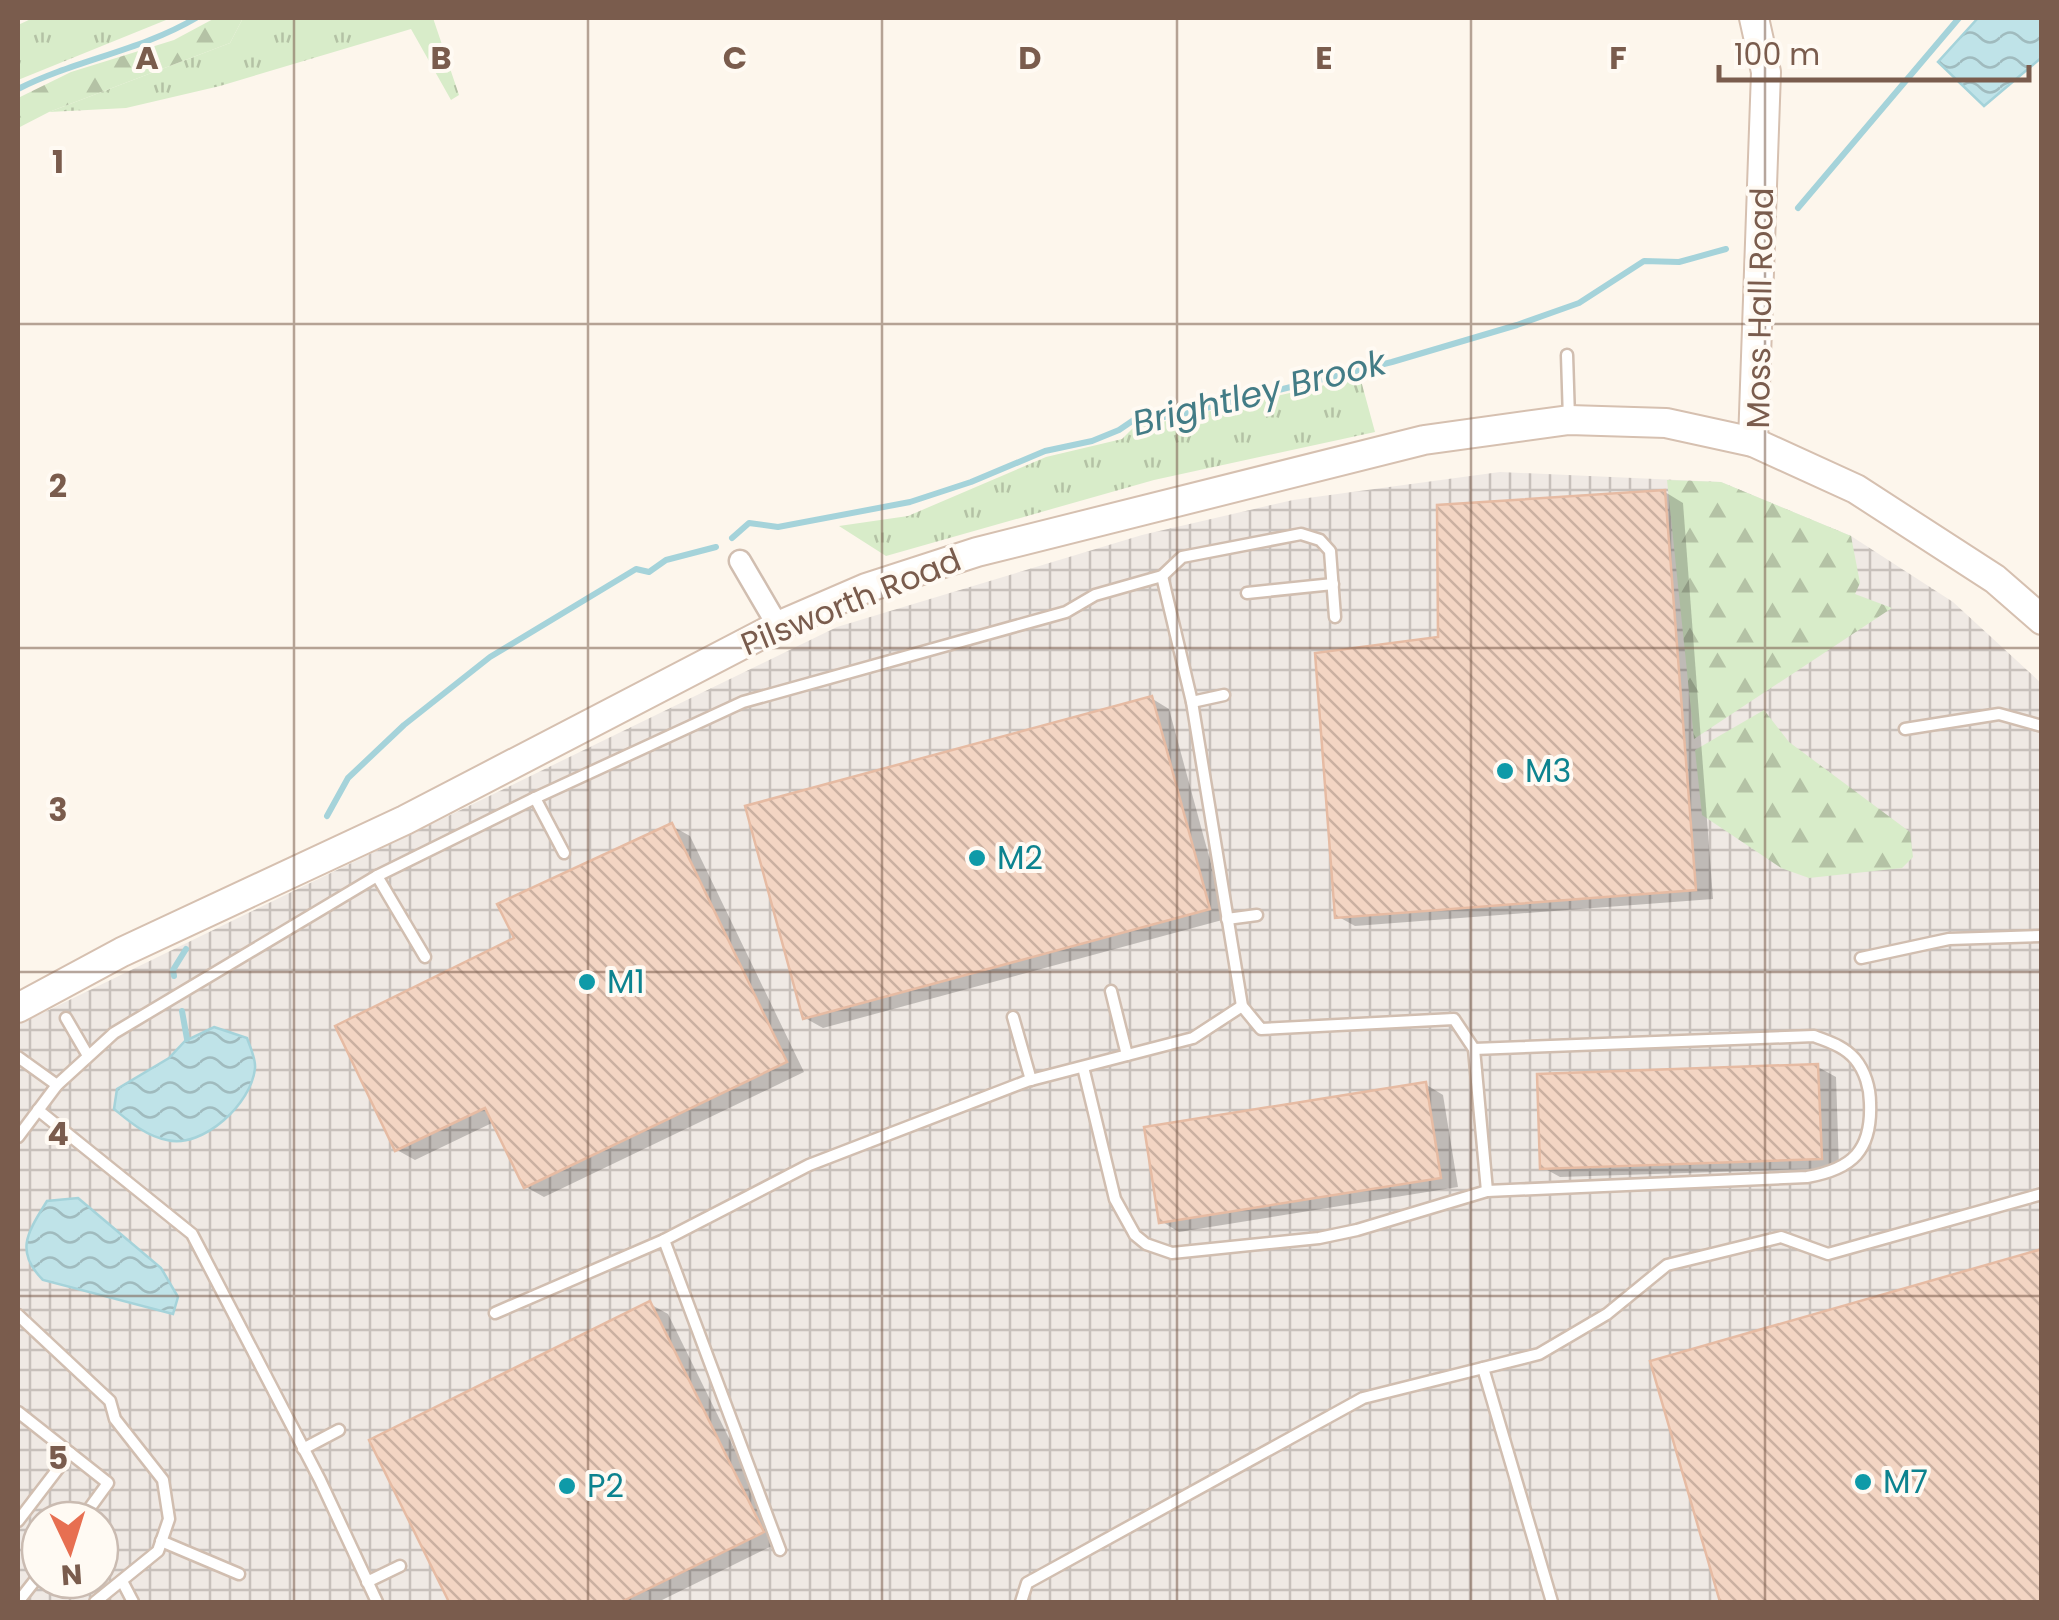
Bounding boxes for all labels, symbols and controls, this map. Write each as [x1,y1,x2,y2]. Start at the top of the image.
scale bar [1719,20,2029,82]
text: 100 m [1734,33,1820,76]
text: A [135,35,159,80]
text: B [430,35,452,80]
text: C [723,35,747,80]
text: D [1018,35,1042,80]
text: E [1315,35,1333,80]
text: F [1609,35,1627,80]
text: 1 [52,139,64,184]
street label: Moss Hall Road [1735,187,1784,429]
water label: Brightley Brook [1127,337,1393,448]
text: 2 [49,463,67,508]
street label: Pilsworth Road [734,537,967,666]
place label: M3 [1525,748,1571,793]
marker: M3 [1494,760,1516,782]
text: 3 [48,787,68,832]
place label: M2 [997,835,1043,880]
marker: M2 [966,847,988,869]
place label: M1 [607,959,645,1004]
marker: M1 [576,971,598,993]
text: 4 [47,1111,69,1156]
text: 5 [48,1435,68,1480]
place label: M7 [1883,1459,1928,1504]
place label: P2 [587,1463,624,1508]
marker: M7 [1852,1471,1874,1493]
marker: P2 [556,1475,578,1497]
north arrow [20,1500,120,1600]
text: N [60,1554,84,1595]

